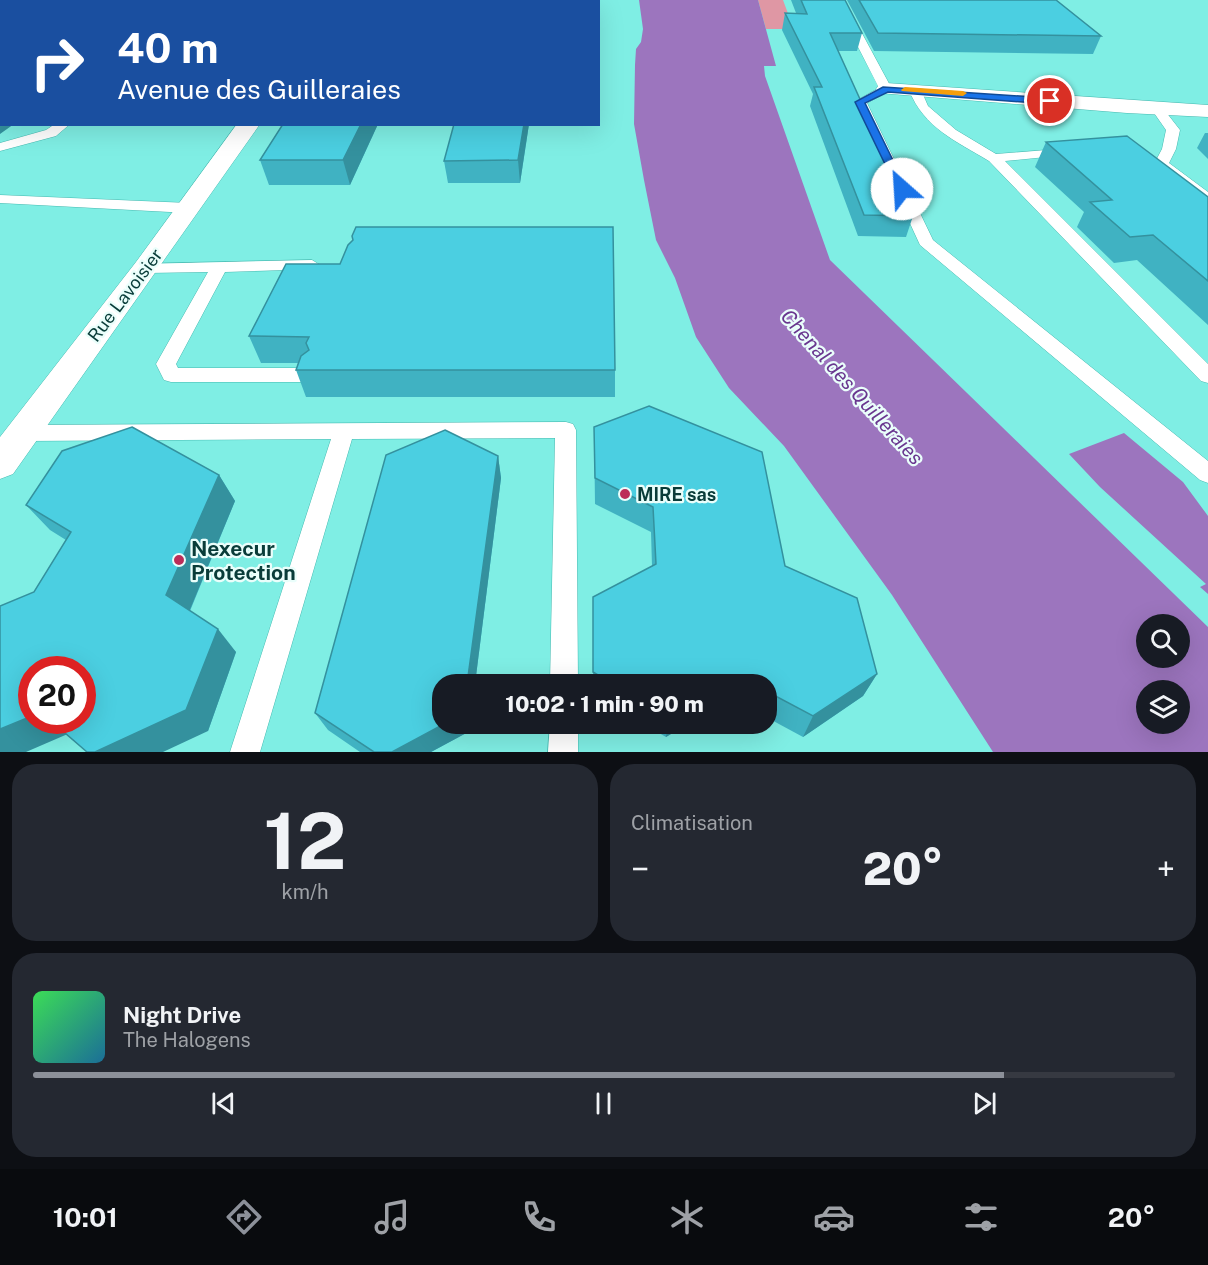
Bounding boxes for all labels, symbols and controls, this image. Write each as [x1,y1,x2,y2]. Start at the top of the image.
text: 40 m [117,23,219,72]
icon: right [18,24,96,102]
text: Avenue des Guilleraies [117,73,401,105]
pin [1024,75,1075,126]
icon: arrive [1033,84,1066,117]
position arrow [870,157,934,221]
street label: Rue Lavoisier [83,244,167,346]
water label: Chenal des Quilleraies [776,304,928,470]
place label: MIRE sas [637,484,716,505]
marker: MIRE sas [618,487,632,501]
place label: Nexecur Protection [191,536,296,585]
marker: Nexecur Protection [172,553,186,567]
map controls [1136,614,1190,734]
button: search [1136,614,1190,668]
speed limit sign: 20 [18,656,96,734]
button: layers [1136,680,1190,734]
text: 10:02 · 1 min · 90 m [505,691,704,717]
text: 12 [264,795,346,887]
text: Climatisation [631,811,753,835]
text: 20° [863,842,943,895]
text: − [631,850,649,888]
text: + [1157,850,1175,888]
text: km/h [281,880,329,904]
text: Night Drive [123,1002,241,1028]
text: The Halogens [123,1028,251,1052]
icon: previous [207,1087,240,1120]
icon: pause [587,1087,620,1120]
icon: next [968,1087,1001,1120]
icon: directions [223,1196,265,1238]
icon: music [371,1196,413,1238]
icon: phone [518,1196,560,1238]
icon: climate [666,1196,708,1238]
icon: car [813,1196,855,1238]
icon: filters [960,1196,1002,1238]
text: 10:01 [53,1201,118,1233]
text: 20° [1108,1201,1155,1233]

